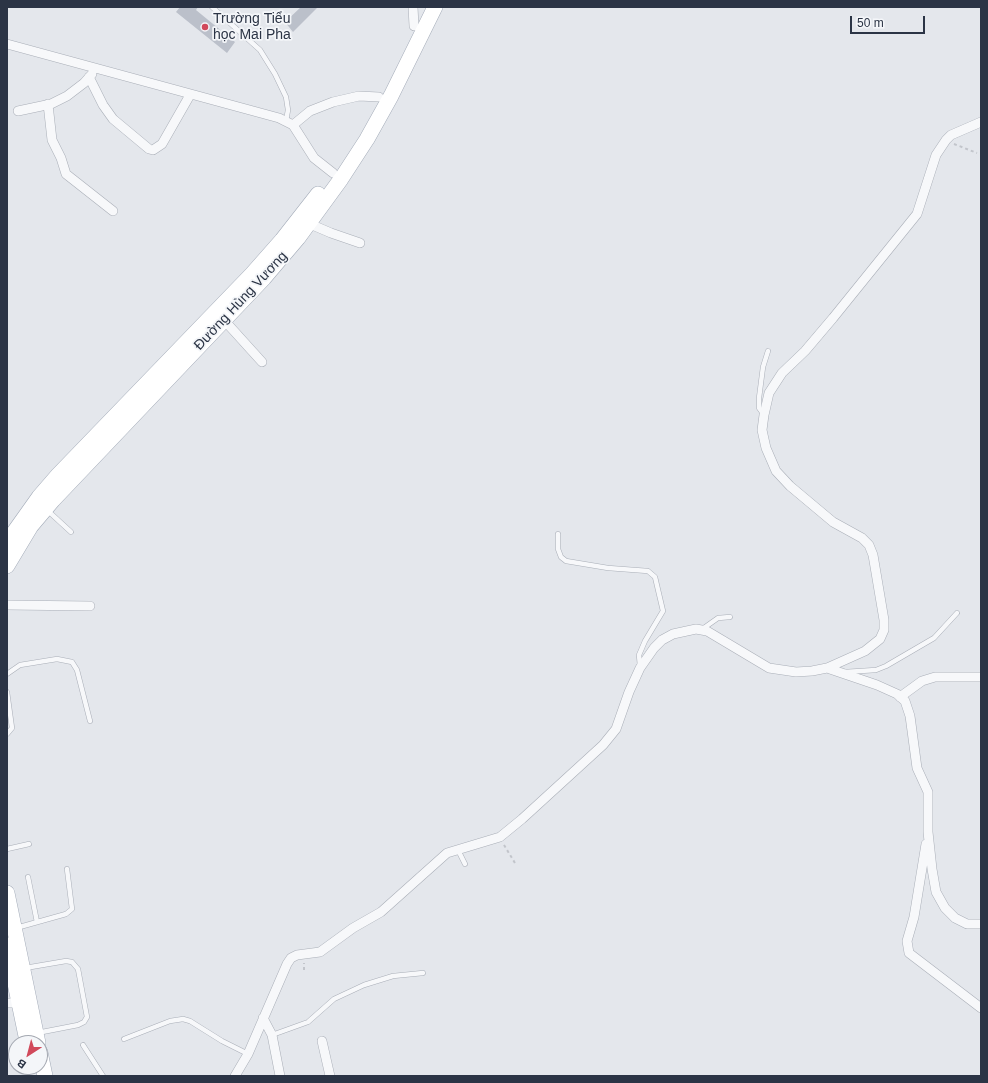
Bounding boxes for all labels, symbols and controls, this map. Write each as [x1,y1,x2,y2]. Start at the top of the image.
scale bar [852,8,927,34]
place label: Trường Tiểu học Mai Pha [213,11,291,44]
text: 50 m [857,16,884,30]
marker: Trường Tiểu học Mai Pha [200,22,210,32]
street label: Đường Hùng Vương [191,248,291,354]
north arrow [8,1035,48,1075]
text: B [15,1057,28,1071]

